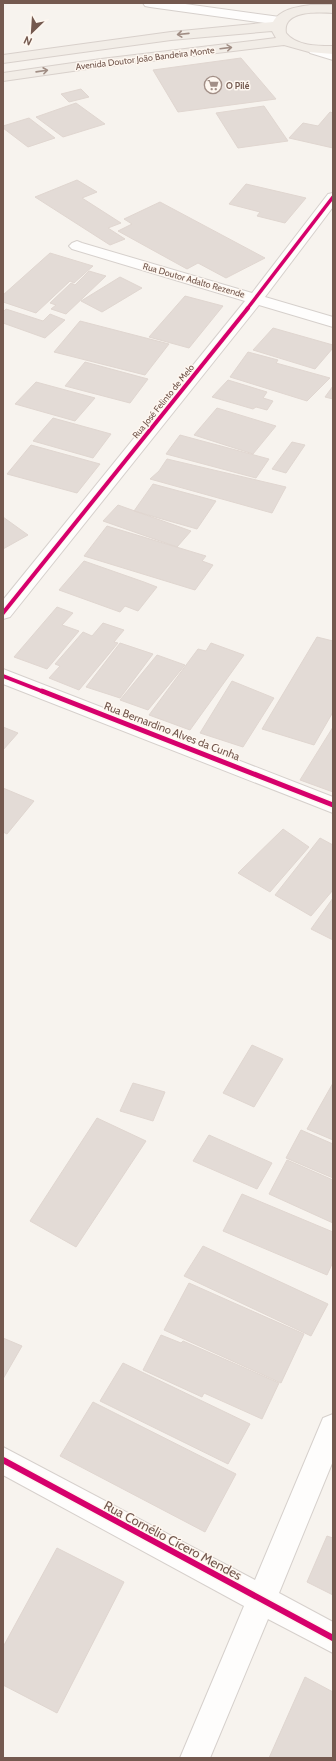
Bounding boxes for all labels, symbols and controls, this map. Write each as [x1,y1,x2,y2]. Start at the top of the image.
north arrow [12,12,52,52]
one-way arrow [177,31,190,38]
text: N [21,33,34,49]
street label: Avenida Doutor João Bandeira Monte [75,44,215,72]
one-way arrow [219,44,232,51]
one-way arrow [35,67,48,75]
supermarket icon: O Pilé [203,75,223,95]
place label: O Pilé [226,80,250,91]
street label: Rua Doutor Adalto Rezende [142,260,247,300]
street label: Rua José Felinto de Melo [130,362,196,440]
street label: Rua Bernardino Alves da Cunha [102,699,243,764]
street label: Rua Cornélio Cícero Mendes [101,1497,245,1583]

